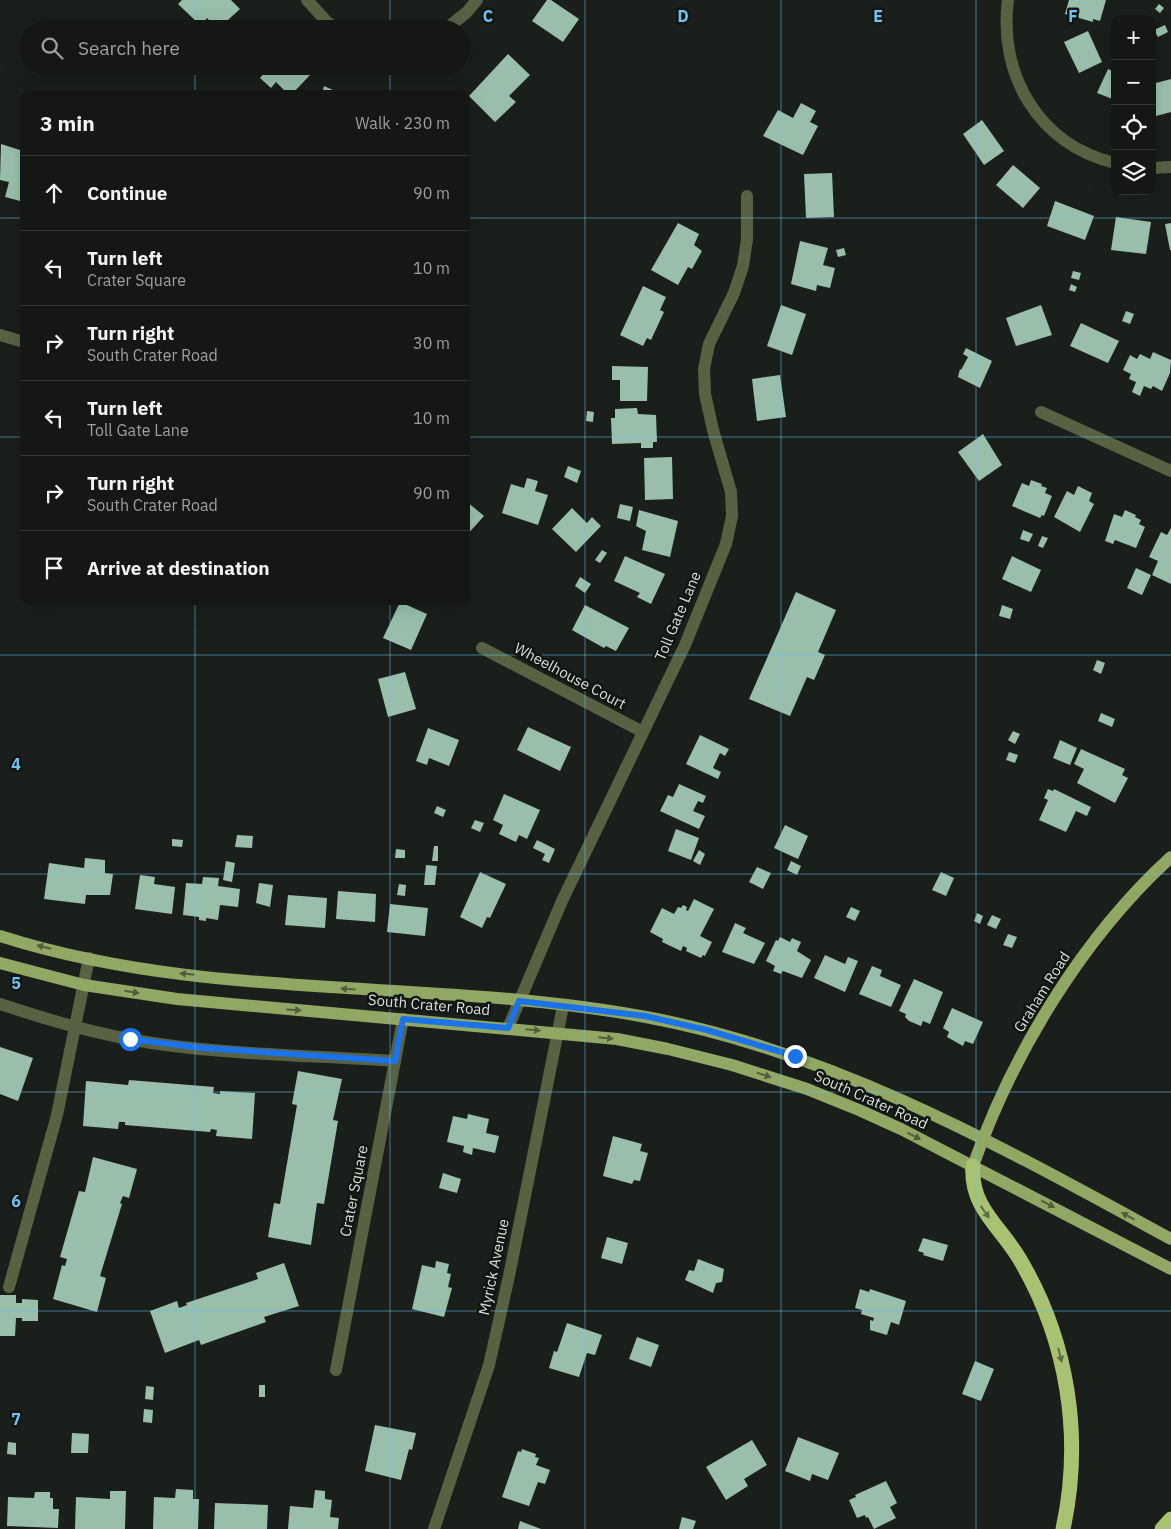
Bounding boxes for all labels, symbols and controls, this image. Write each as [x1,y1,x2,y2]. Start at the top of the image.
text: C [483,6,493,26]
text: D [677,6,689,26]
text: E [873,6,883,26]
text: F [1068,6,1078,26]
map controls [1111,15,1156,195]
button: + [1111,15,1156,60]
search box [20,20,470,75]
icon: search [38,34,66,62]
text: Search here [78,36,180,60]
button: − [1111,60,1156,105]
button: locate [1111,105,1156,150]
text: 3 min [40,109,95,137]
text: Walk · 230 m [355,113,450,133]
button: layers [1111,150,1156,195]
icon: ahead [40,179,68,207]
text: Continue [87,181,167,205]
text: 90 m [413,183,450,203]
text: Turn left [87,246,163,270]
icon: left [40,254,68,282]
text: 10 m [413,258,450,278]
text: Crater Square [87,270,186,290]
text: Turn right [87,321,174,345]
icon: right [40,329,68,357]
text: 30 m [413,333,450,353]
text: South Crater Road [87,345,218,365]
text: Turn left [87,396,163,420]
icon: left [40,404,68,432]
text: 10 m [413,408,450,428]
text: Toll Gate Lane [87,420,189,440]
text: Turn right [87,471,174,495]
icon: right [40,479,68,507]
text: 90 m [413,483,450,503]
text: South Crater Road [87,495,218,515]
icon: arrive [40,554,68,582]
text: Arrive at destination [87,556,270,580]
street label: Toll Gate Lane [650,568,705,663]
street label: Wheelhouse Court [511,638,629,713]
text: 4 [11,754,21,774]
one-way arrow [37,943,52,951]
street label: Graham Road [1009,948,1074,1036]
one-way arrow [178,970,194,978]
text: 5 [11,973,21,993]
one-way arrow [340,985,356,993]
one-way arrow [124,989,140,997]
street label: South Crater Road [367,990,491,1019]
one-way arrow [286,1007,302,1015]
one-way arrow [525,1027,541,1035]
route start [119,1028,142,1051]
one-way arrow [598,1034,614,1042]
route end [784,1045,807,1068]
street label: South Crater Road [811,1066,931,1133]
one-way arrow [757,1072,772,1080]
one-way arrow [907,1132,922,1140]
street label: Crater Square [335,1144,372,1238]
text: 6 [11,1191,21,1211]
one-way arrow [1040,1200,1055,1208]
one-way arrow [980,1205,990,1218]
one-way arrow [1121,1212,1135,1220]
street label: Myrick Avenue [474,1217,513,1317]
one-way arrow [1056,1347,1064,1362]
text: 7 [11,1409,21,1429]

